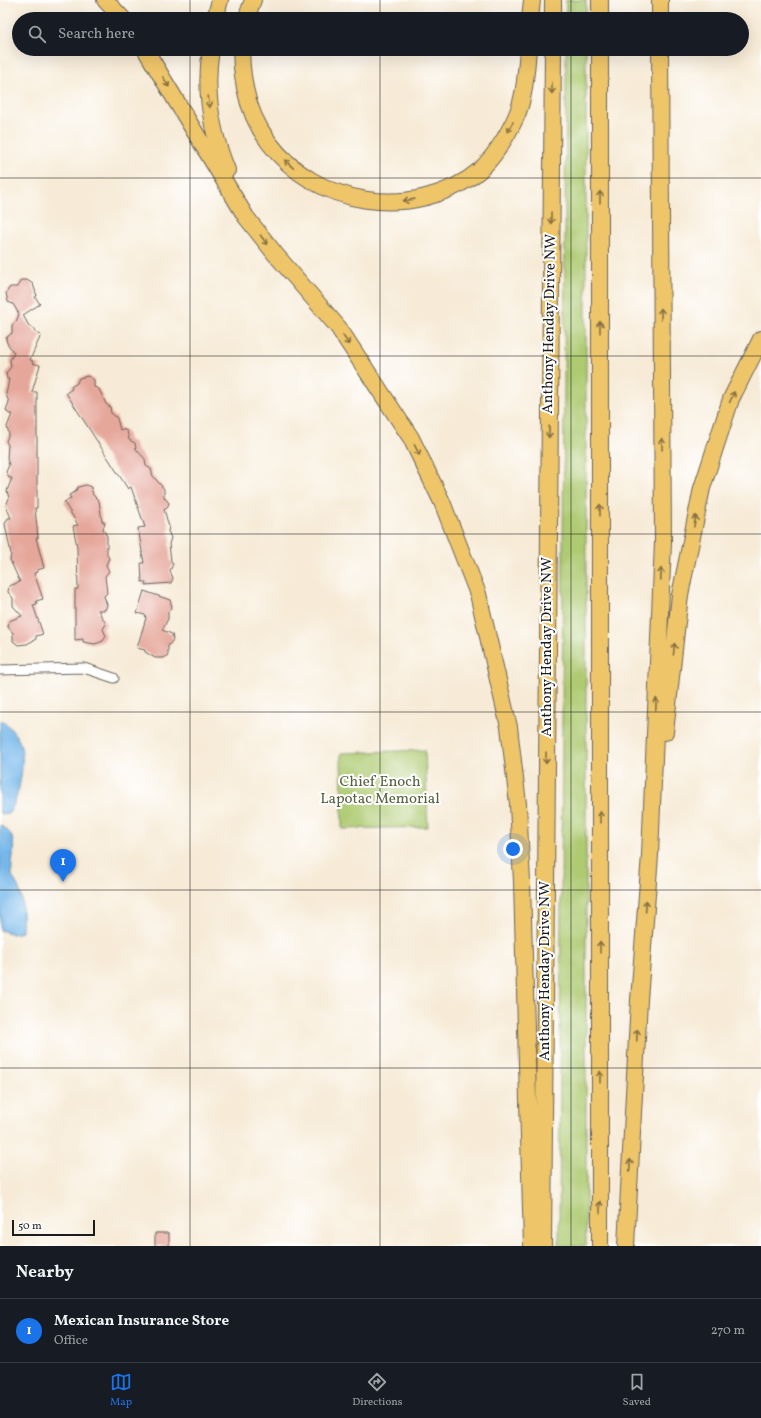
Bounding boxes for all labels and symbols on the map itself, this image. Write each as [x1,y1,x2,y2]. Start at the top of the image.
one-way arrow [162,76,170,88]
one-way arrow [549,81,556,94]
one-way arrow [205,95,213,108]
one-way arrow [505,121,513,133]
one-way arrow [284,159,294,169]
one-way arrow [596,191,604,204]
one-way arrow [403,196,416,204]
one-way arrow [547,211,555,224]
one-way arrow [260,234,268,245]
street label: Anthony Henday Drive NW [538,234,562,414]
one-way arrow [657,308,665,321]
one-way arrow [596,321,604,334]
one-way arrow [343,334,351,346]
one-way arrow [729,391,736,403]
one-way arrow [545,425,553,438]
one-way arrow [658,438,666,451]
one-way arrow [414,443,421,455]
one-way arrow [596,504,604,517]
one-way arrow [692,515,700,528]
street label: Anthony Henday Drive NW [537,557,558,737]
one-way arrow [658,568,665,581]
one-way arrow [670,643,678,656]
one-way arrow [652,698,660,711]
one-way arrow [543,751,550,764]
park label: Chief Enoch Lapotac Memorial [320,772,440,810]
one-way arrow [596,811,604,824]
your location [503,839,523,859]
pin: 1 [50,849,76,882]
street label: Anthony Henday Drive NW [535,881,556,1061]
one-way arrow [643,900,650,913]
one-way arrow [596,941,604,954]
one-way arrow [634,1029,641,1042]
one-way arrow [596,1071,604,1084]
one-way arrow [627,1159,634,1172]
one-way arrow [596,1201,604,1214]
scale bar [12,1218,95,1237]

